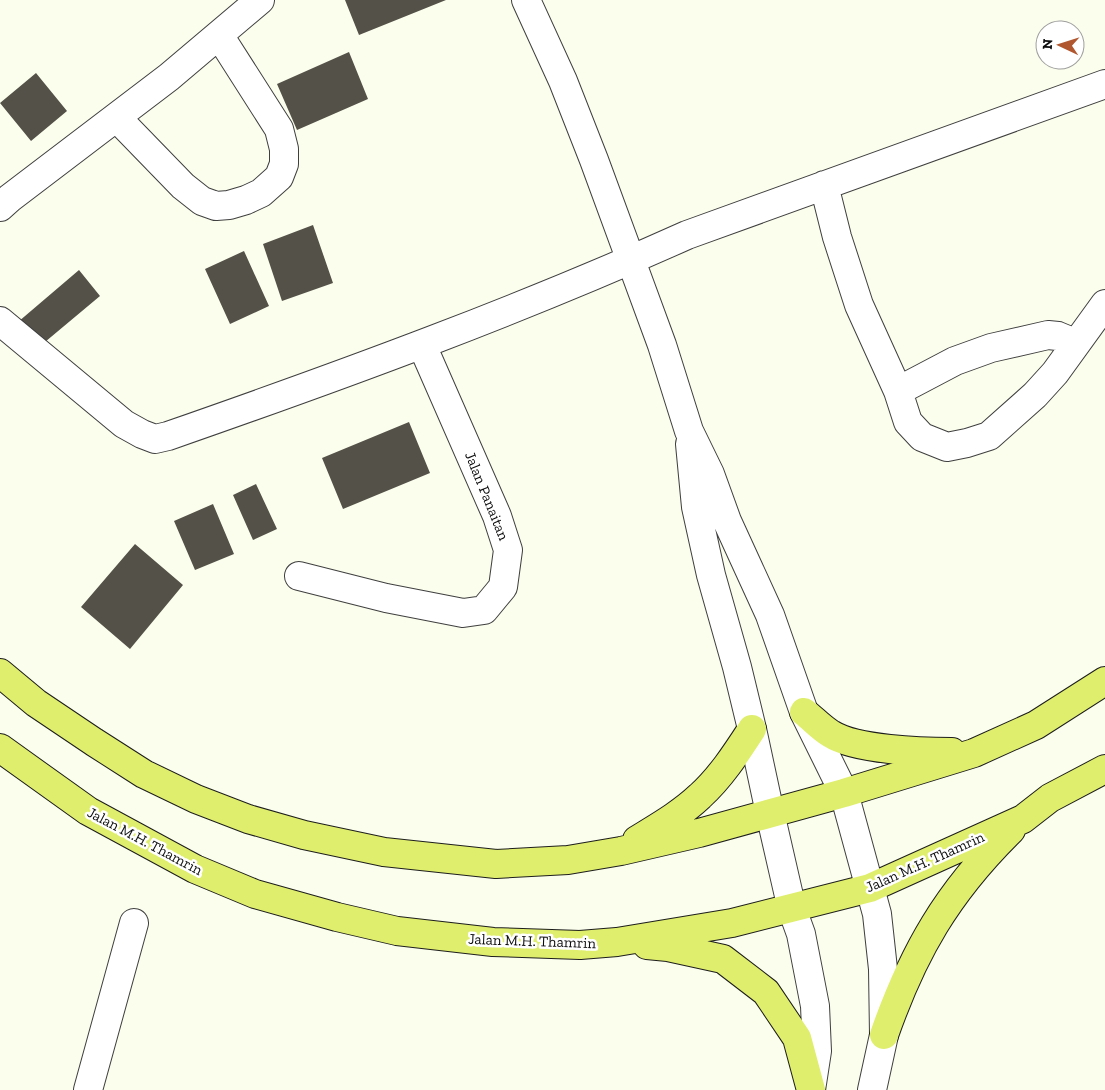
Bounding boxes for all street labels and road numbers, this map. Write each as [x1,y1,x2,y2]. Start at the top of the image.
street label: Jalan Panaitan [461,449,513,543]
street label: Jalan M.H. Thamrin [84,803,206,879]
street label: Jalan M.H. Thamrin [863,828,987,896]
street label: Jalan M.H. Thamrin [468,930,597,952]

